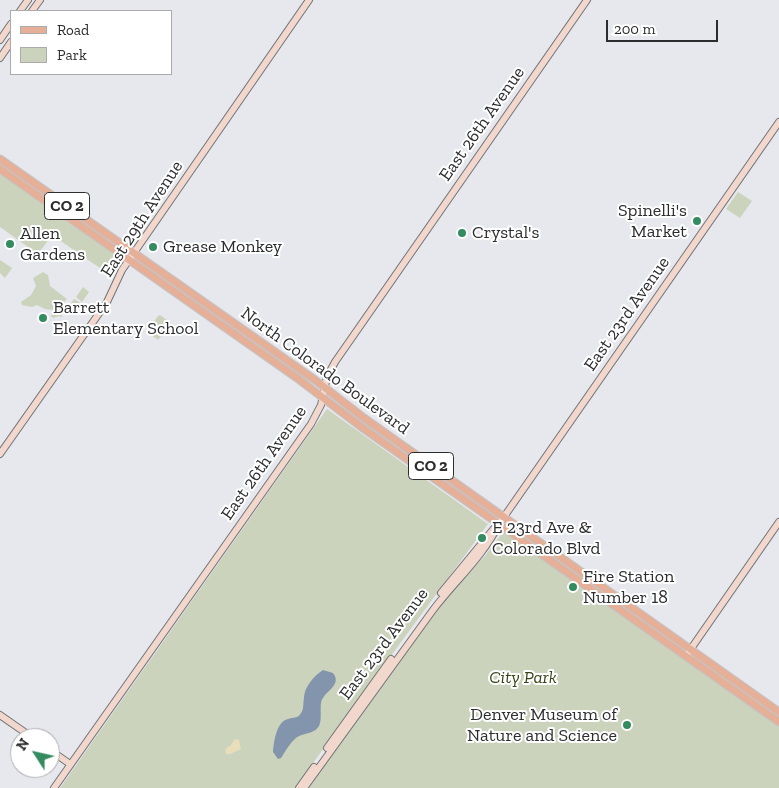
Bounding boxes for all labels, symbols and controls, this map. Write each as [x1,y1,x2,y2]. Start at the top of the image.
legend [10,10,172,75]
scale bar [609,10,722,42]
text: 200 m [614,20,655,38]
text: Road [57,21,89,39]
text: Park [57,46,87,64]
street label: East 26th Avenue [435,63,529,185]
street label: East 29th Avenue [96,157,188,281]
road number: CO 2 [44,192,90,220]
place label: Spinelli's Market [618,200,687,242]
marker: Spinelli's Market [691,215,703,227]
place label: Crystal's [472,222,539,244]
place label: Allen Gardens [20,223,85,266]
marker: Crystal's [456,227,468,239]
place label: Grease Monkey [163,236,282,258]
marker: Allen Gardens [4,238,16,250]
marker: Grease Monkey [147,241,159,253]
street label: East 23rd Avenue [580,253,674,375]
place label: Barrett Elementary School [53,297,199,340]
street label: North Colorado Boulevard [236,303,414,439]
marker: Barrett Elementary School [37,312,49,324]
street label: East 26th Avenue [217,402,311,524]
road number: CO 2 [408,452,454,480]
place label: E 23rd Ave & Colorado Blvd [492,517,600,560]
marker: E 23rd Ave & Colorado Blvd [476,532,488,544]
place label: Fire Station Number 18 [583,566,674,608]
marker: Fire Station Number 18 [567,581,579,593]
street label: East 23rd Avenue [335,584,433,704]
park label: City Park [489,667,557,689]
place label: Denver Museum of Nature and Science [467,704,617,746]
marker: Denver Museum of Nature and Science [621,719,633,731]
north arrow [10,728,60,778]
text: N [13,735,33,754]

